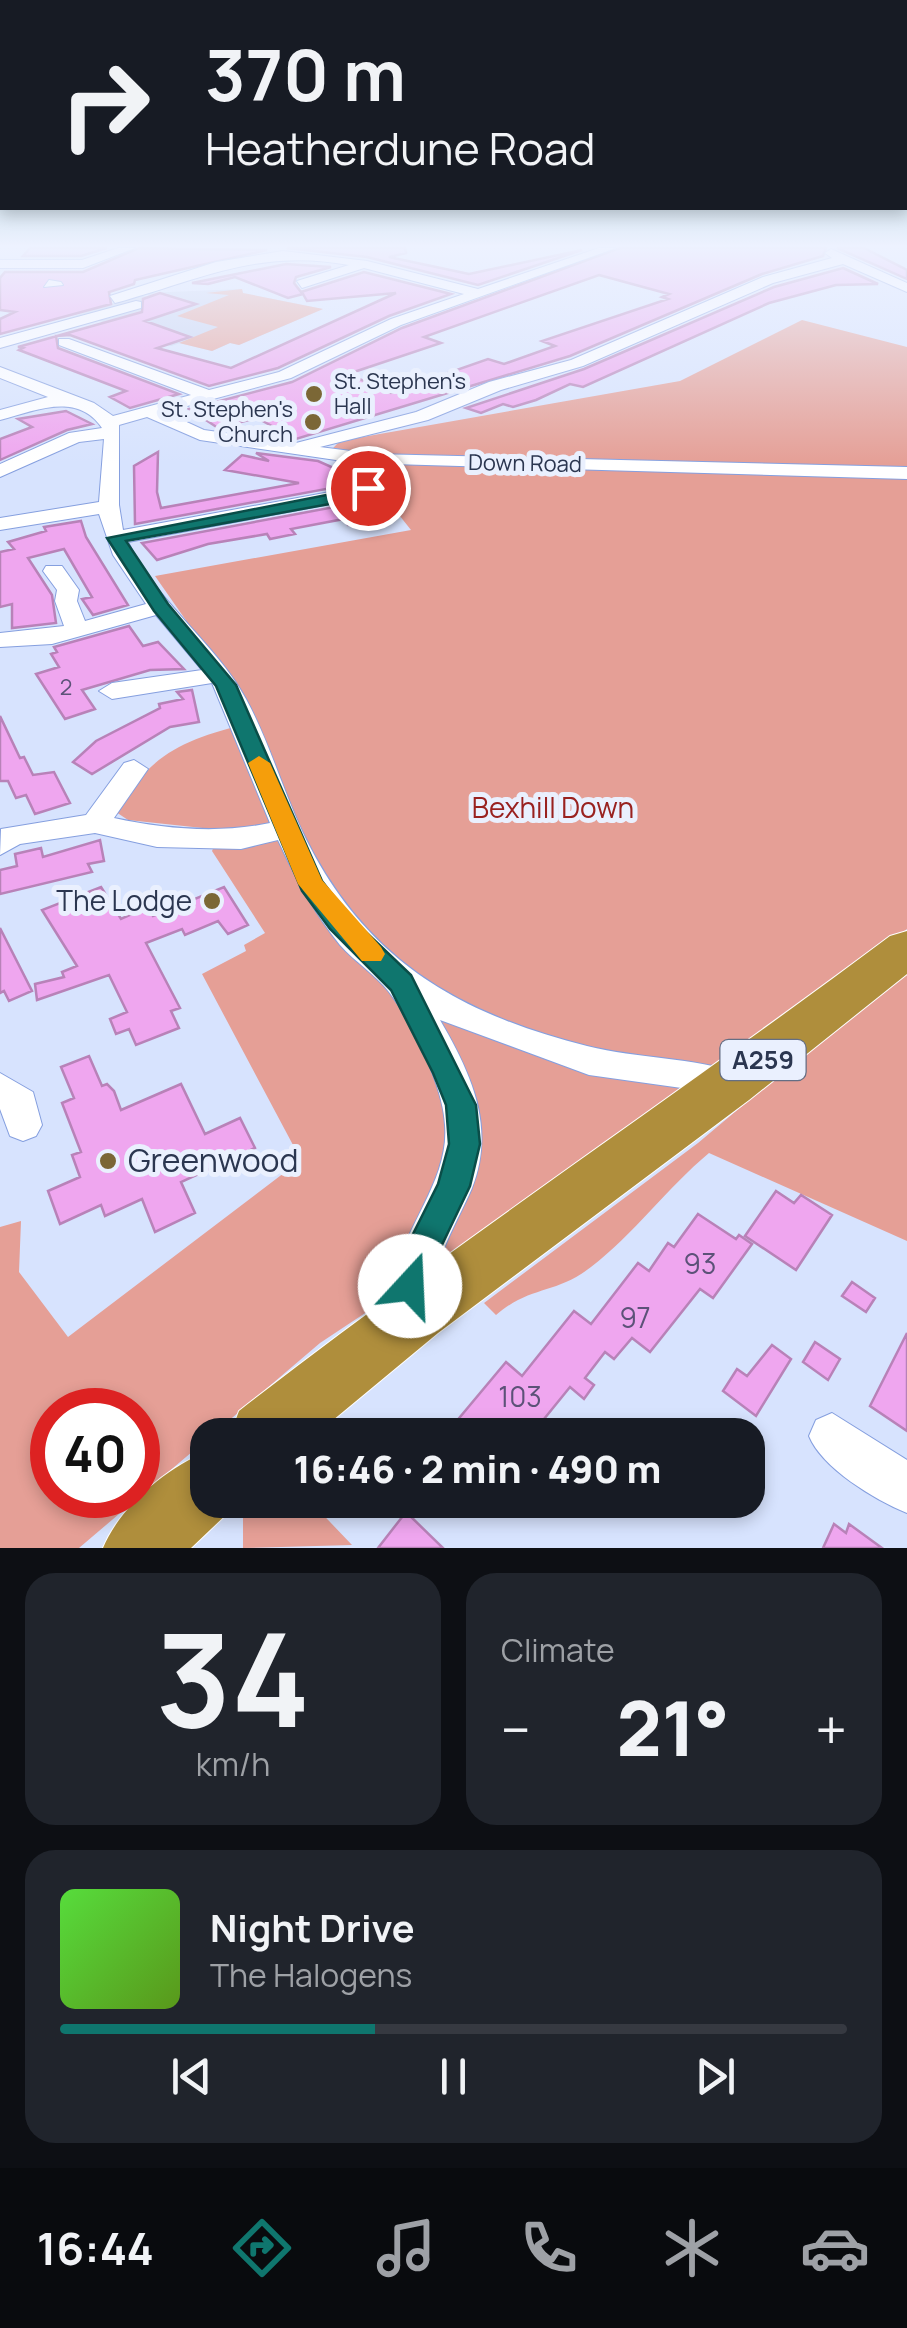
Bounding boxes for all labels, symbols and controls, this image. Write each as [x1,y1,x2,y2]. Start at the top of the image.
text: 370 m [205,26,406,122]
icon: right [40,40,170,170]
text: Heatherdune Road [205,117,595,179]
place label: St. Stephen's Hall [334,366,466,421]
marker: St. Stephen's Hall [303,383,325,405]
place label: St. Stephen's Church [161,394,293,449]
marker: St. Stephen's Church [302,411,324,433]
pin [326,446,411,531]
street label: Down Road [468,447,582,479]
icon: arrive [341,461,396,516]
house number: 2 [60,672,72,702]
park label: Bexhill Down [472,788,634,826]
place label: The Lodge [56,881,192,919]
marker: The Lodge [201,890,223,912]
road number: A259 [720,1040,806,1080]
place label: Greenwood [128,1138,298,1182]
marker: Greenwood [97,1150,119,1172]
position arrow [358,1234,462,1338]
house number: 93 [684,1244,716,1282]
house number: 97 [619,1298,651,1336]
house number: 103 [498,1377,542,1415]
speed limit sign: 40 [30,1388,160,1518]
text: 16:46 · 2 min · 490 m [294,1442,661,1494]
text: 34 [156,1588,310,1766]
text: Climate [501,1628,615,1672]
text: 21° [616,1676,730,1779]
text: − [501,1691,531,1767]
text: + [815,1691,847,1767]
text: km/h [196,1742,270,1786]
text: Night Drive [210,1901,415,1953]
text: The Halogens [210,1953,412,1997]
icon: previous [164,2049,219,2104]
icon: pause [426,2049,481,2104]
icon: next [688,2049,743,2104]
icon: directions [227,2213,297,2283]
icon: music [371,2213,441,2283]
icon: phone [514,2213,584,2283]
icon: climate [657,2213,727,2283]
icon: car [800,2213,870,2283]
text: 16:44 [37,2217,154,2279]

